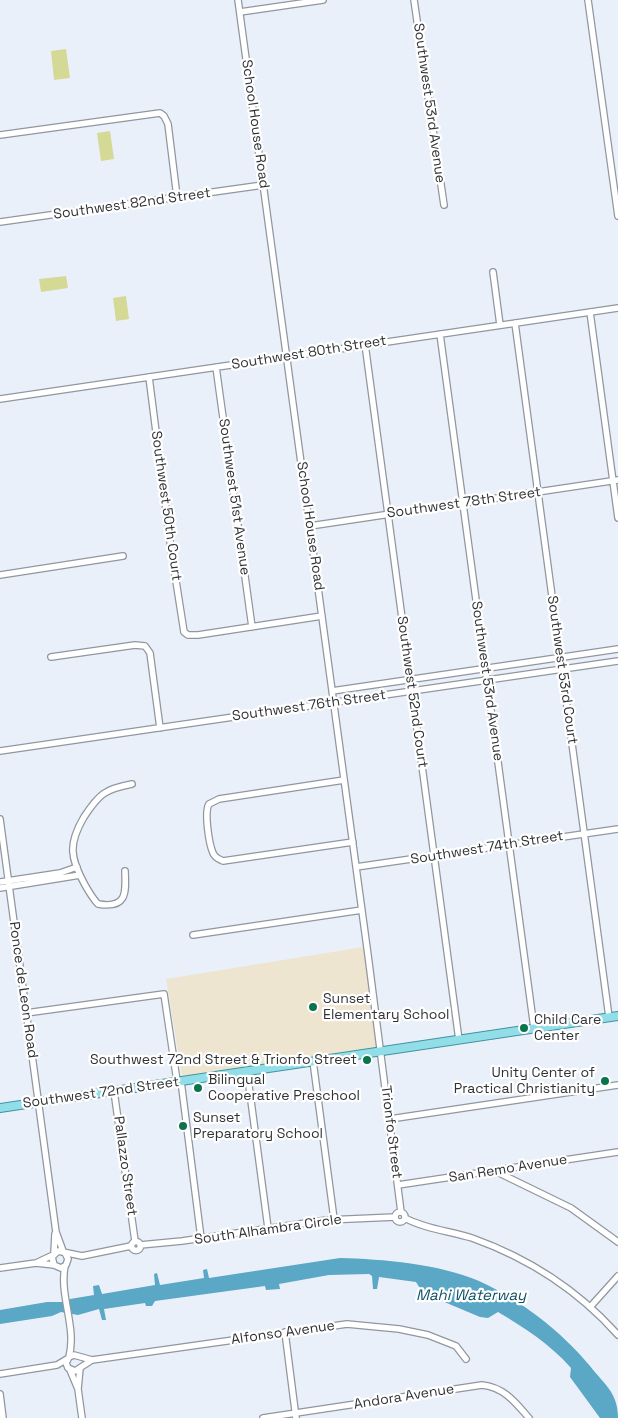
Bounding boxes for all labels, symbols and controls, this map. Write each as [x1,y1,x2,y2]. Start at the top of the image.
street label: Southwest 53rd Avenue [409,22,449,184]
street label: School House Road [238,59,272,189]
street label: Southwest 82nd Street [52,185,212,223]
street label: Southwest 80th Street [230,332,388,374]
street label: Southwest 51st Avenue [215,418,253,576]
street label: Southwest 50th Court [147,430,185,582]
street label: School House Road [293,461,327,591]
street label: Southwest 78th Street [386,484,542,522]
street label: Southwest 53rd Court [543,595,581,745]
street label: Southwest 53rd Avenue [467,600,507,762]
street label: Southwest 52nd Court [393,615,431,769]
street label: Southwest 76th Street [231,687,387,725]
street label: Southwest 74th Street [409,828,565,868]
street label: Ponce de Leon Road [5,921,41,1059]
place label: Sunset Elementary School [323,991,449,1024]
marker: Sunset Elementary School [307,1001,319,1013]
place label: Child Care Center [534,1012,601,1044]
marker: Child Care Center [518,1022,530,1034]
place label: Southwest 72nd Street & Trionfo Street [90,1052,357,1068]
marker: Southwest 72nd Street & Trionfo Street [361,1054,373,1066]
place label: Unity Center of Practical Christianity [454,1065,595,1098]
place label: Bilingual Cooperative Preschool [208,1072,360,1104]
street label: Southwest 72nd Street [22,1074,180,1112]
marker: Unity Center of Practical Christianity [599,1075,611,1087]
marker: Bilingual Cooperative Preschool [192,1082,204,1094]
street label: Trionfo Street [377,1084,405,1180]
place label: Sunset Preparatory School [193,1110,323,1142]
street label: Pallazzo Street [110,1115,140,1217]
marker: Sunset Preparatory School [177,1120,189,1132]
street label: San Remo Avenue [448,1151,568,1187]
street label: South Alhambra Circle [193,1211,343,1249]
water label: Mahi Waterway [416,1287,526,1305]
street label: Alfonso Avenue [230,1317,336,1349]
street label: Andora Avenue [353,1381,455,1413]

